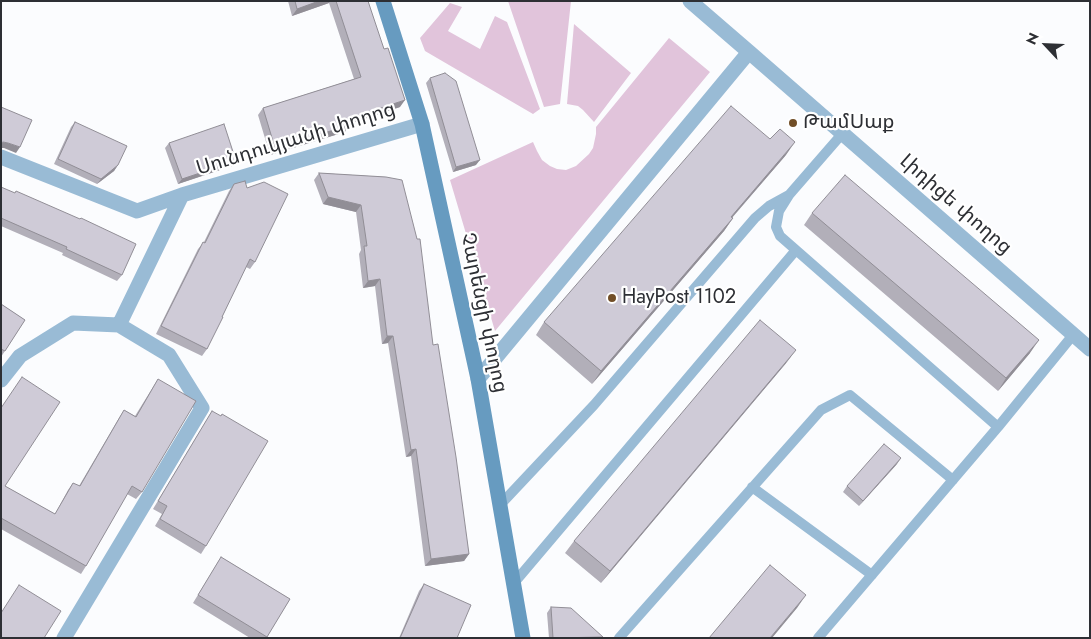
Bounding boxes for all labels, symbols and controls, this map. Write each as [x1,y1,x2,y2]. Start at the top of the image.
north arrow [1021,20,1071,70]
text: N [1021,29,1044,48]
street label: Սունդուկյանի փողոց [194,98,398,182]
place label: ԹամՍաք [803,111,894,135]
marker: ԹամՍաք [787,117,799,129]
street label: Լիդիցե փողոց [894,150,1016,260]
street label: Չարենցի փողոց [454,231,512,395]
place label: HayPost 1102 [622,286,736,310]
marker: HayPost 1102 [606,292,618,304]

